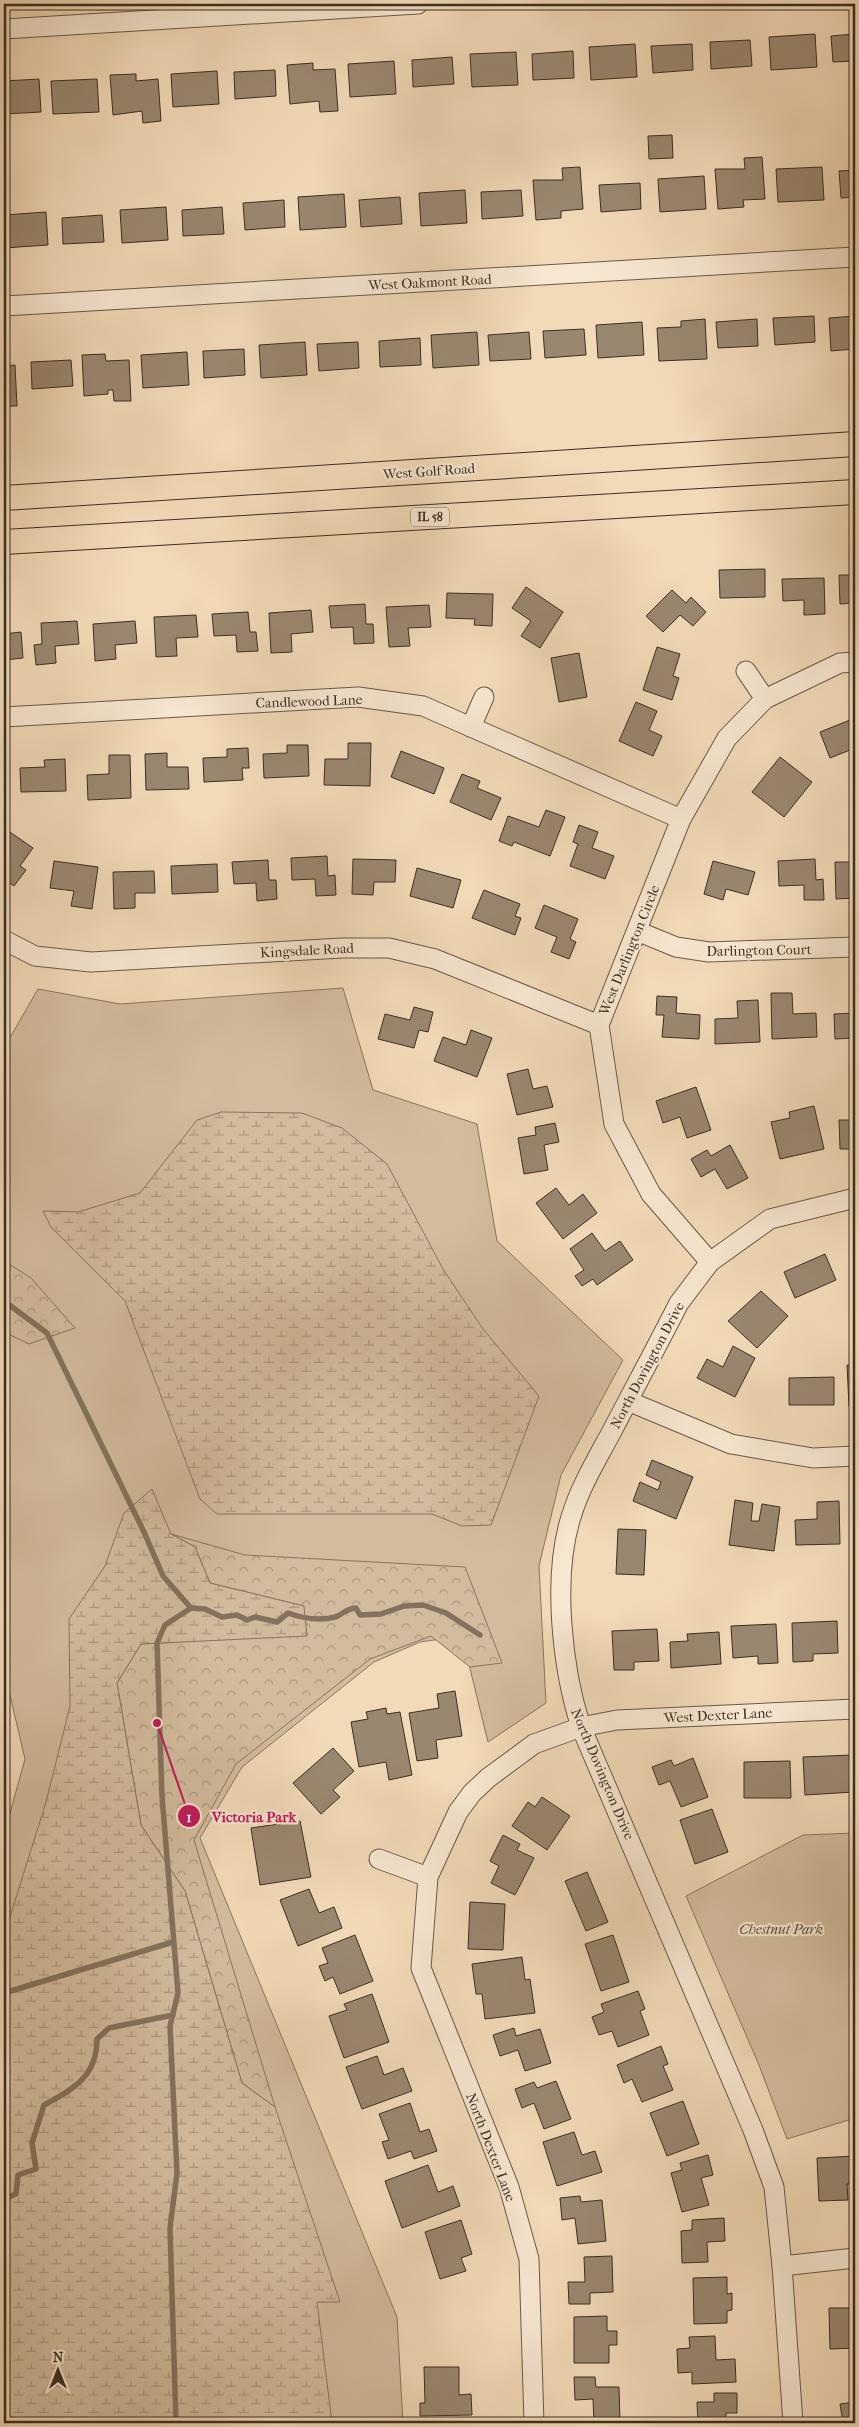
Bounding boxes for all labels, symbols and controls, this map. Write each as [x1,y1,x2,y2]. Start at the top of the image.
street label: West Oakmont Road [367,271,492,294]
street label: West Golf Road [381,460,476,483]
road number: IL 58 [411,508,449,526]
street label: Candlewood Lane [255,691,363,712]
street label: West Darlington Circle [595,882,663,1019]
street label: Kingsdale Road [260,940,355,961]
street label: Darlington Court [706,941,812,960]
street label: North Dovington Drive [607,1299,688,1432]
street label: West Dexter Lane [662,1704,773,1727]
street label: North Dovington Drive [567,1706,638,1843]
callout: Victoria Park [177,1801,306,1831]
text: 1 [186,1808,192,1826]
text: Victoria Park [211,1808,297,1826]
park label: Chestnut Park [739,1921,823,1938]
street label: North Dexter Lane [462,2091,519,2204]
north arrow [32,2344,82,2394]
text: N [53,2349,64,2366]

